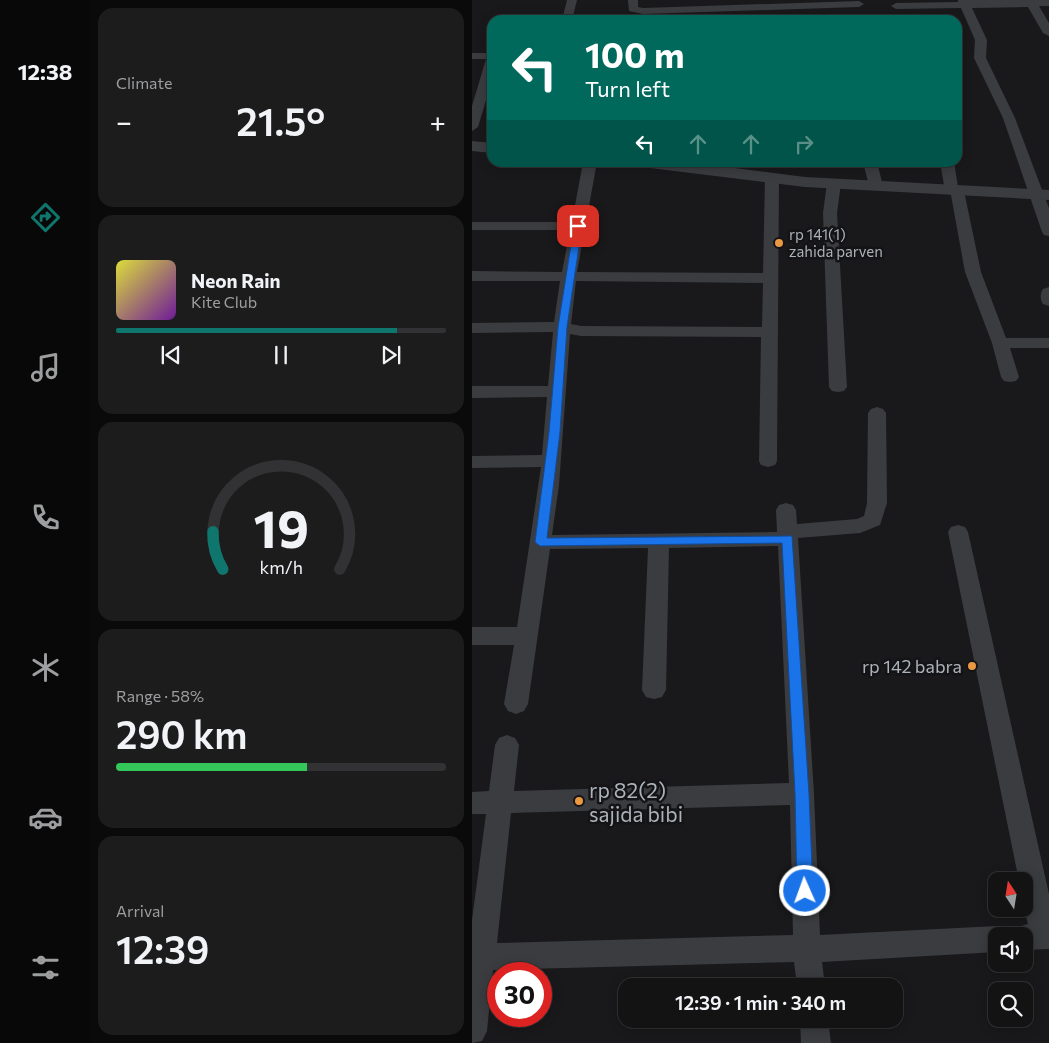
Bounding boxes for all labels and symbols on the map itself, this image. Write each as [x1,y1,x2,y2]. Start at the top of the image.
pin [557,205,599,247]
place label: rp 141(1) zahida parven [789,225,883,260]
marker: rp 141(1) zahida parven [773,237,785,249]
place label: rp 142 babra [862,655,962,677]
marker: rp 142 babra [966,660,978,672]
place label: rp 82(2) sajida bibi [589,777,683,826]
marker: rp 82(2) sajida bibi [573,795,585,807]
position arrow [778,864,830,916]
north arrow [988,872,1033,918]
speed limit sign: 30 [487,962,552,1027]

